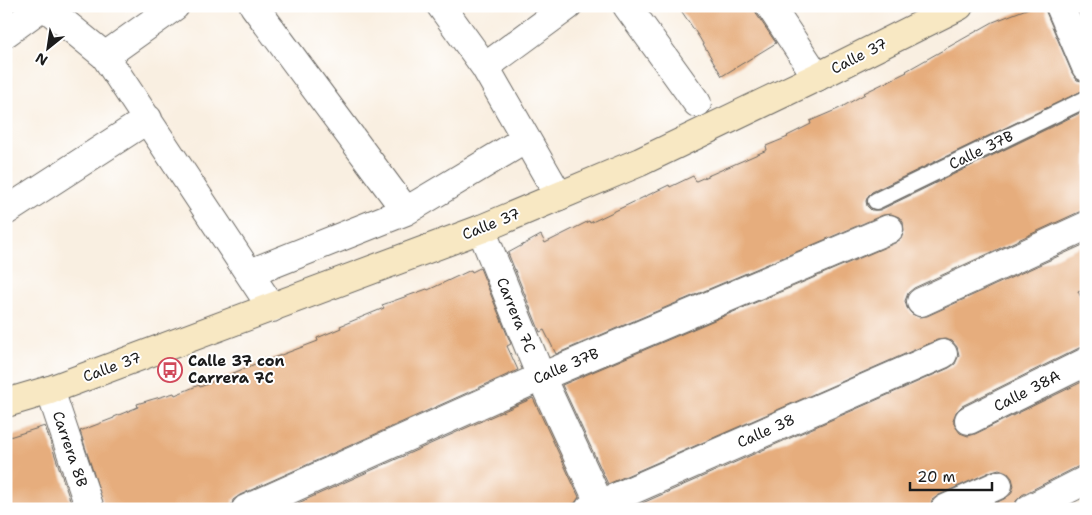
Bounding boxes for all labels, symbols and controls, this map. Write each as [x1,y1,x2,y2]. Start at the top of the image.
north arrow [22,22,72,72]
street label: Calle 37 [828,33,890,79]
text: N [32,49,51,70]
street label: Calle 37B [945,126,1017,174]
street label: Calle 37 [459,203,523,245]
street label: Carrera 7C [492,274,540,356]
street label: Calle 37B [530,343,602,389]
street label: Calle 37 [80,347,144,387]
place label: Calle 37 con Carrera 7C [188,351,285,388]
bus stop icon: Calle 37 con Carrera 7C [157,357,183,383]
street label: Calle 38A [990,366,1064,416]
street label: Carrera 8B [48,408,92,490]
street label: Calle 38 [734,409,798,453]
scale bar [910,460,992,492]
text: 20 m [917,467,956,487]

